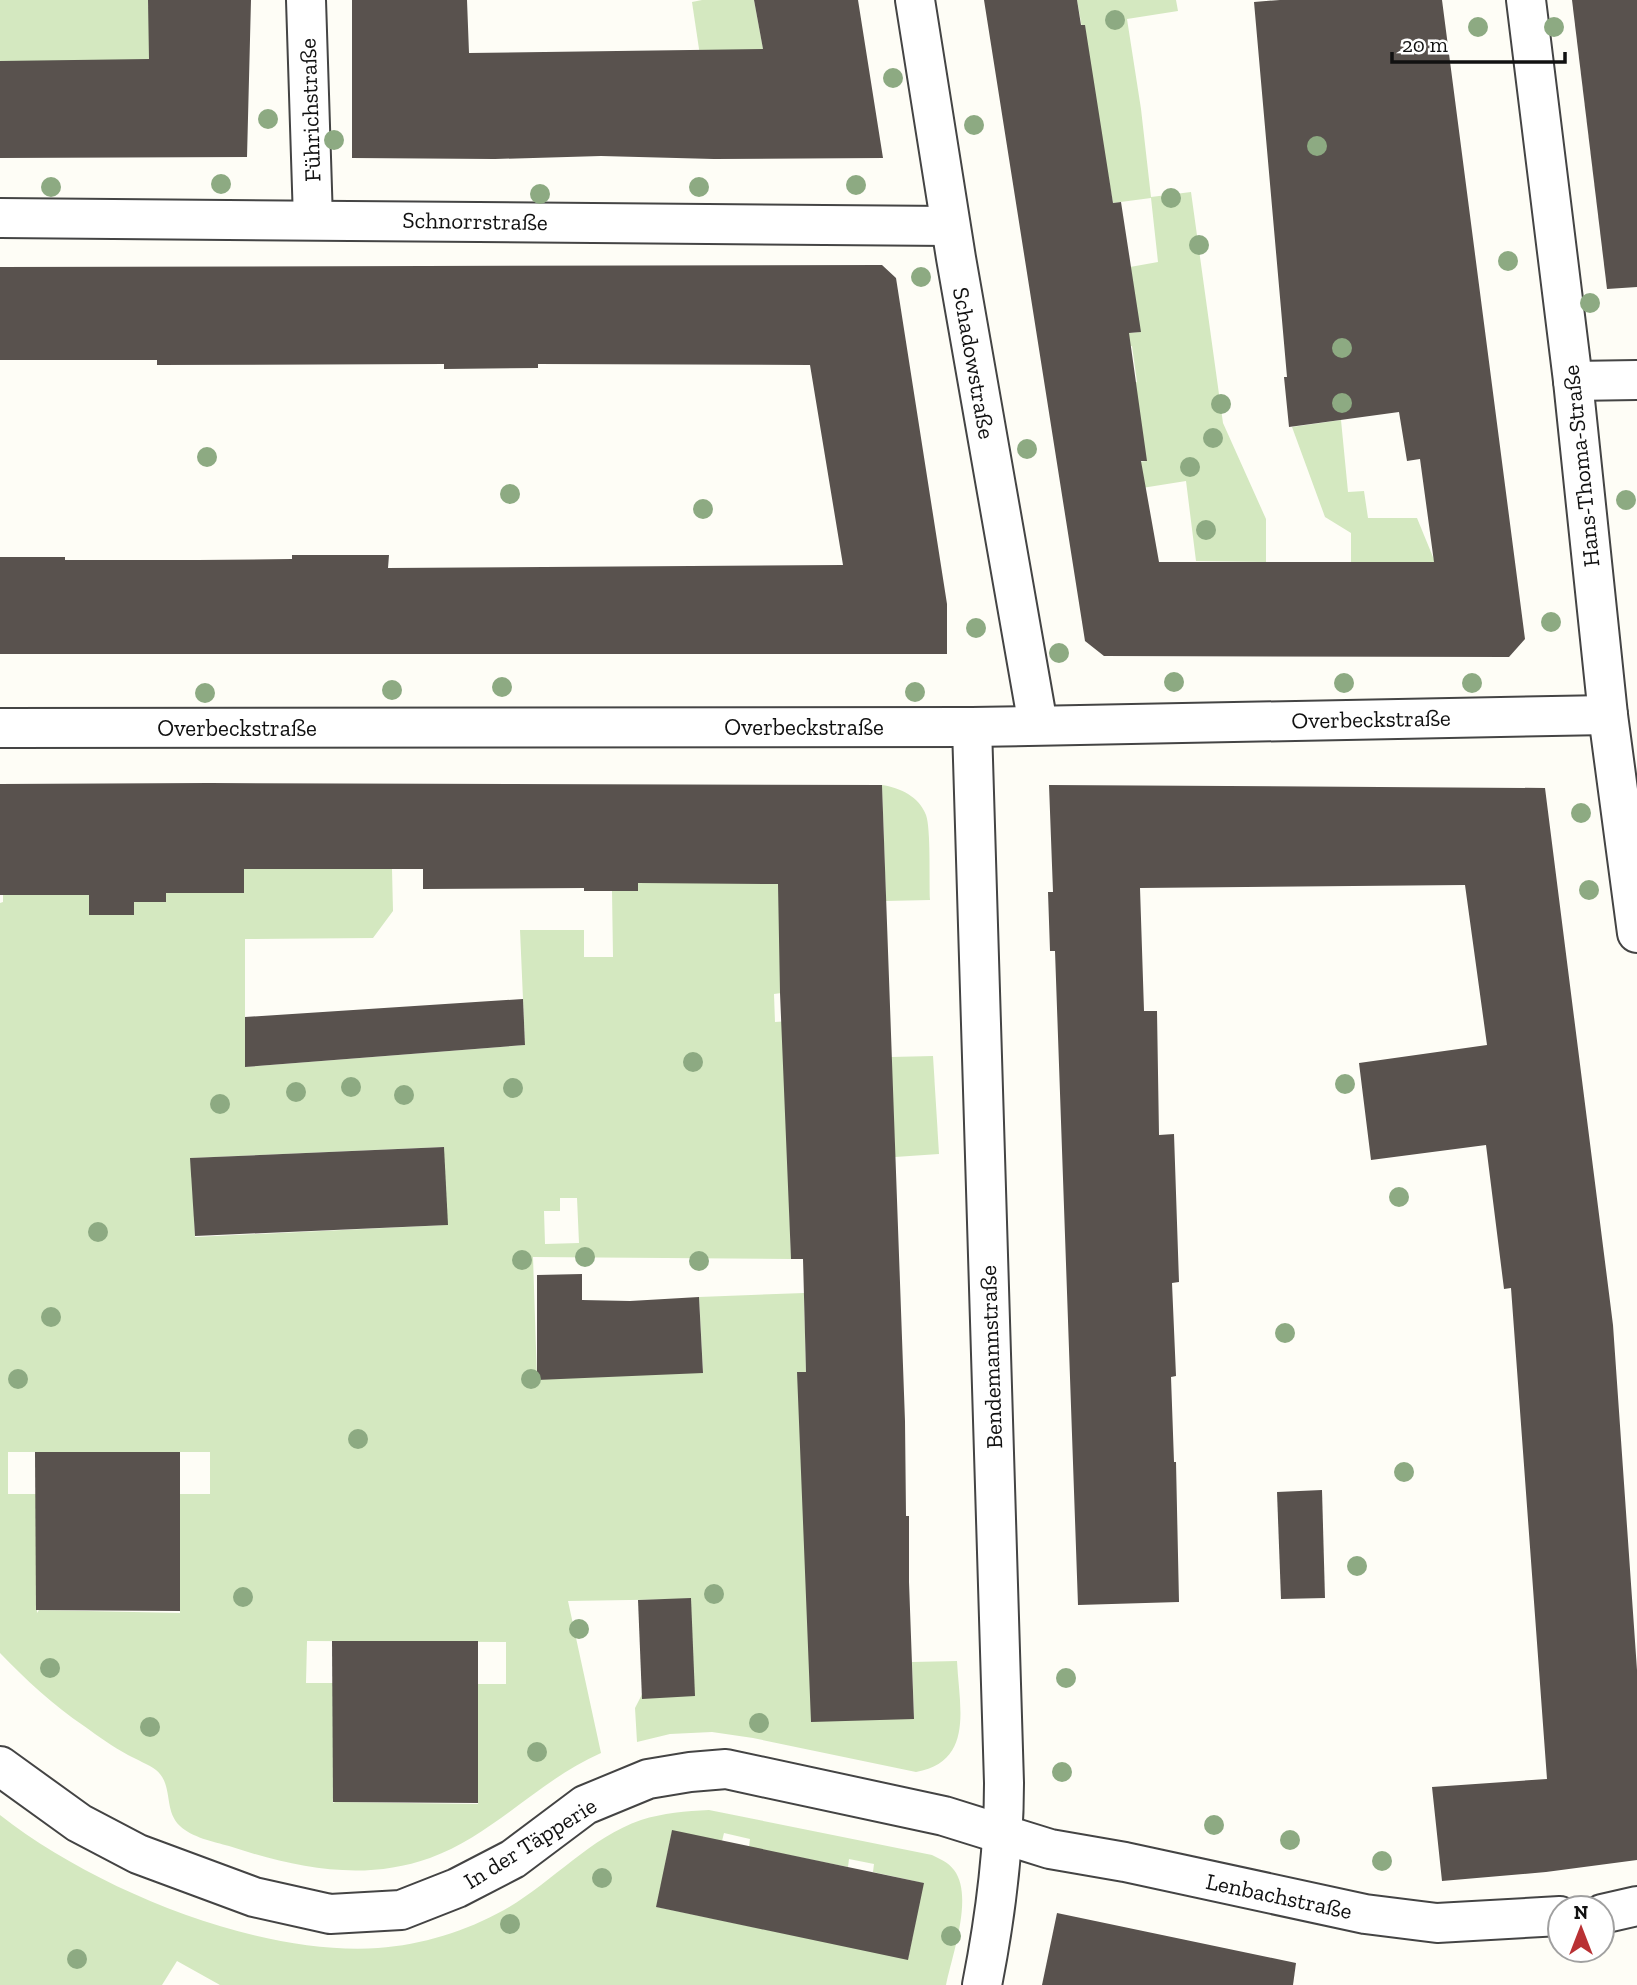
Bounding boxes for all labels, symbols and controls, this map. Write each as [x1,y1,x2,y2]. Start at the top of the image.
scale bar [1392,21,1565,65]
text: 20 m [1402,32,1448,57]
street label: Führichstraße [294,38,326,182]
street label: Schnorrstraße [402,206,548,236]
street label: Schadowstraße [947,285,1001,441]
street label: Hans-Thoma-Straße [1556,364,1606,568]
street label: Overbeckstraße [1291,704,1451,734]
street label: Overbeckstraße [724,713,884,741]
street label: Overbeckstraße [157,714,317,742]
street label: Bendemannstraße [974,1265,1008,1449]
street label: In der Täpperie [459,1791,601,1895]
street label: Lenbachstraße [1203,1867,1355,1925]
north arrow [1546,1894,1616,1964]
text: N [1574,1901,1588,1924]

